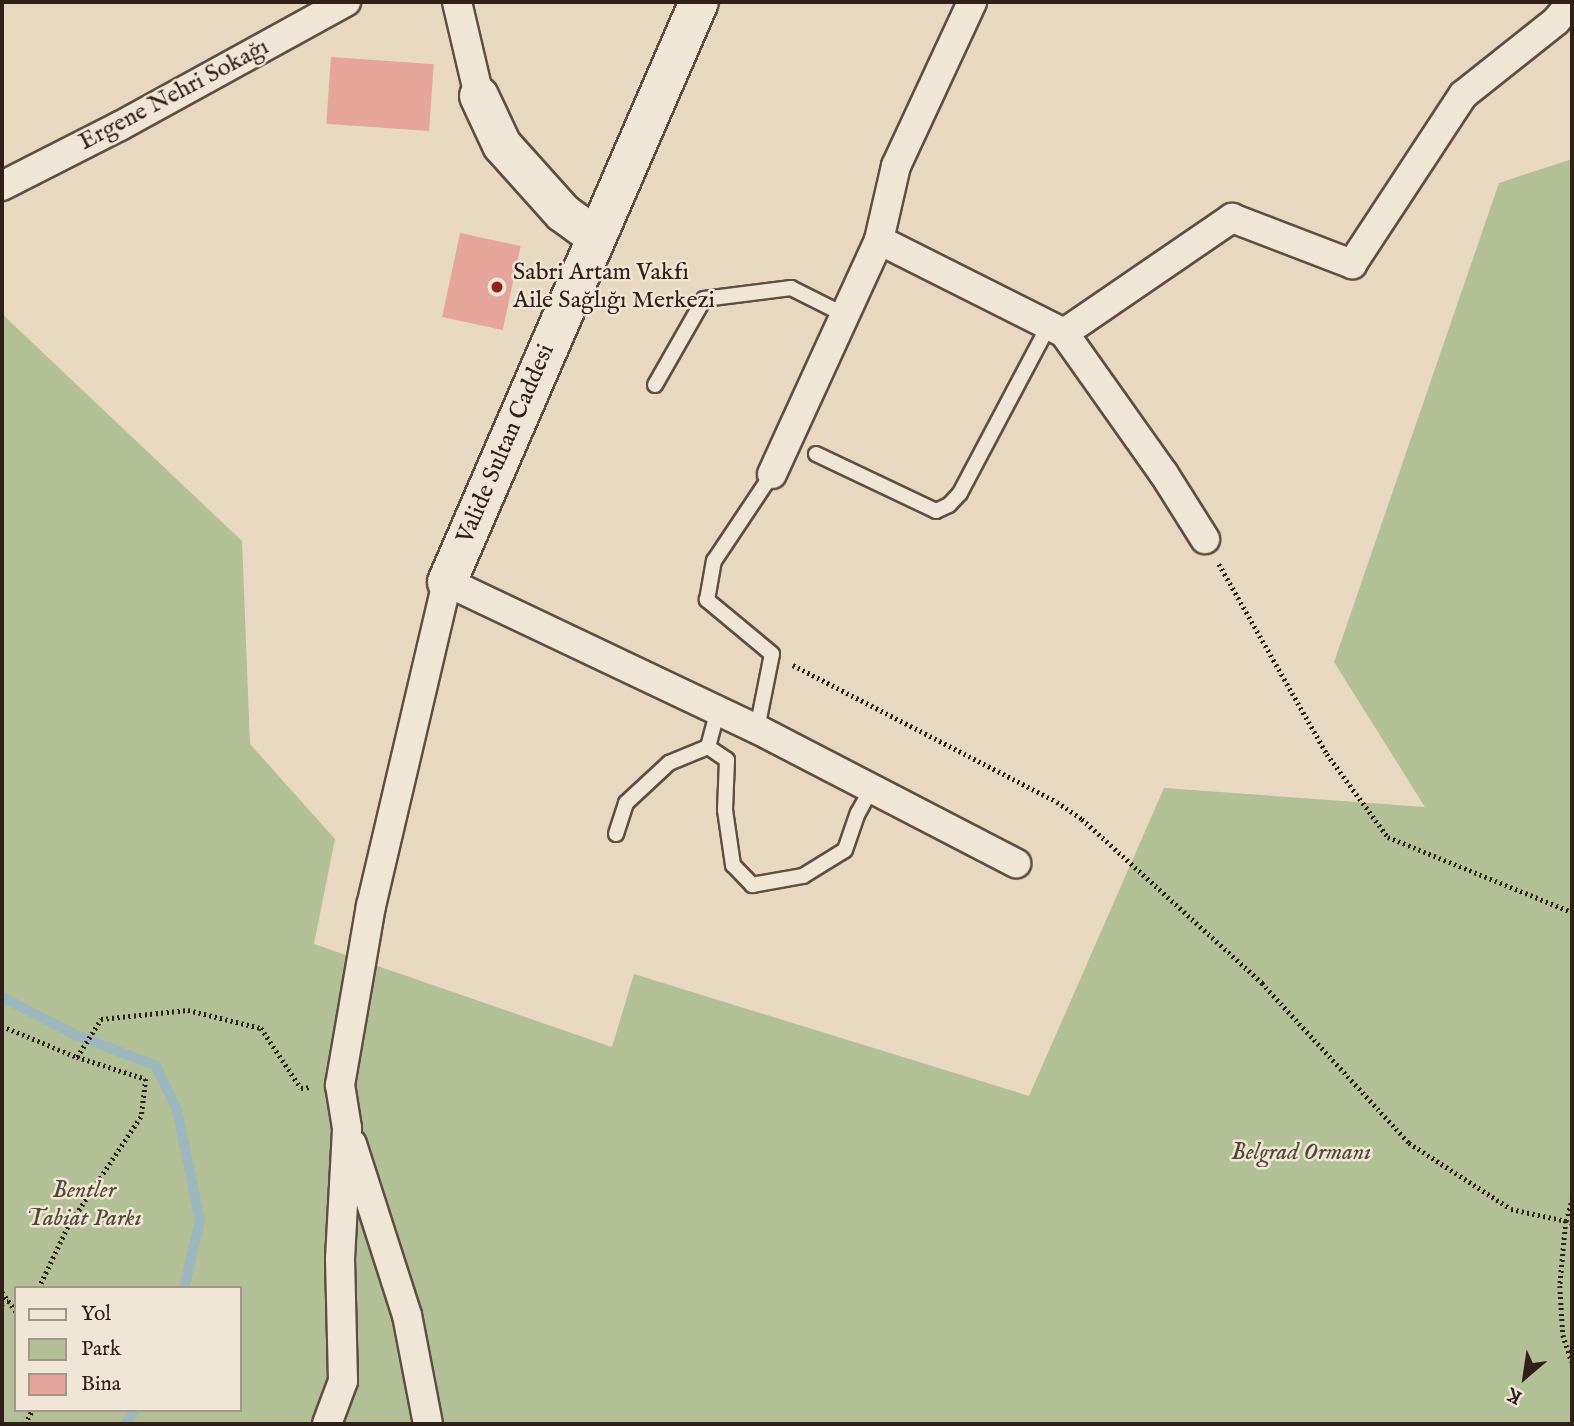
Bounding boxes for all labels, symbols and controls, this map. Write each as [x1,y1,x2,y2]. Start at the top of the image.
street label: Ergene Nehri Sokağı [74,33,274,157]
place label: Sabri Artam Vakfı Aile Sağlığı Merkezi [513,259,715,315]
marker: Sabri Artam Vakfı Aile Sağlığı Merkezi [487,277,507,297]
street label: Valide Sultan Caddesi [451,340,561,548]
park label: Belgrad Ormanı [1231,1139,1371,1167]
park label: Bentler Tabiat Parkı [26,1177,142,1233]
legend [14,1286,242,1412]
text: Yol [81,1301,111,1328]
text: Park [81,1336,121,1363]
north arrow [1490,1342,1560,1412]
text: Bina [81,1371,121,1398]
text: K [1503,1382,1527,1409]

